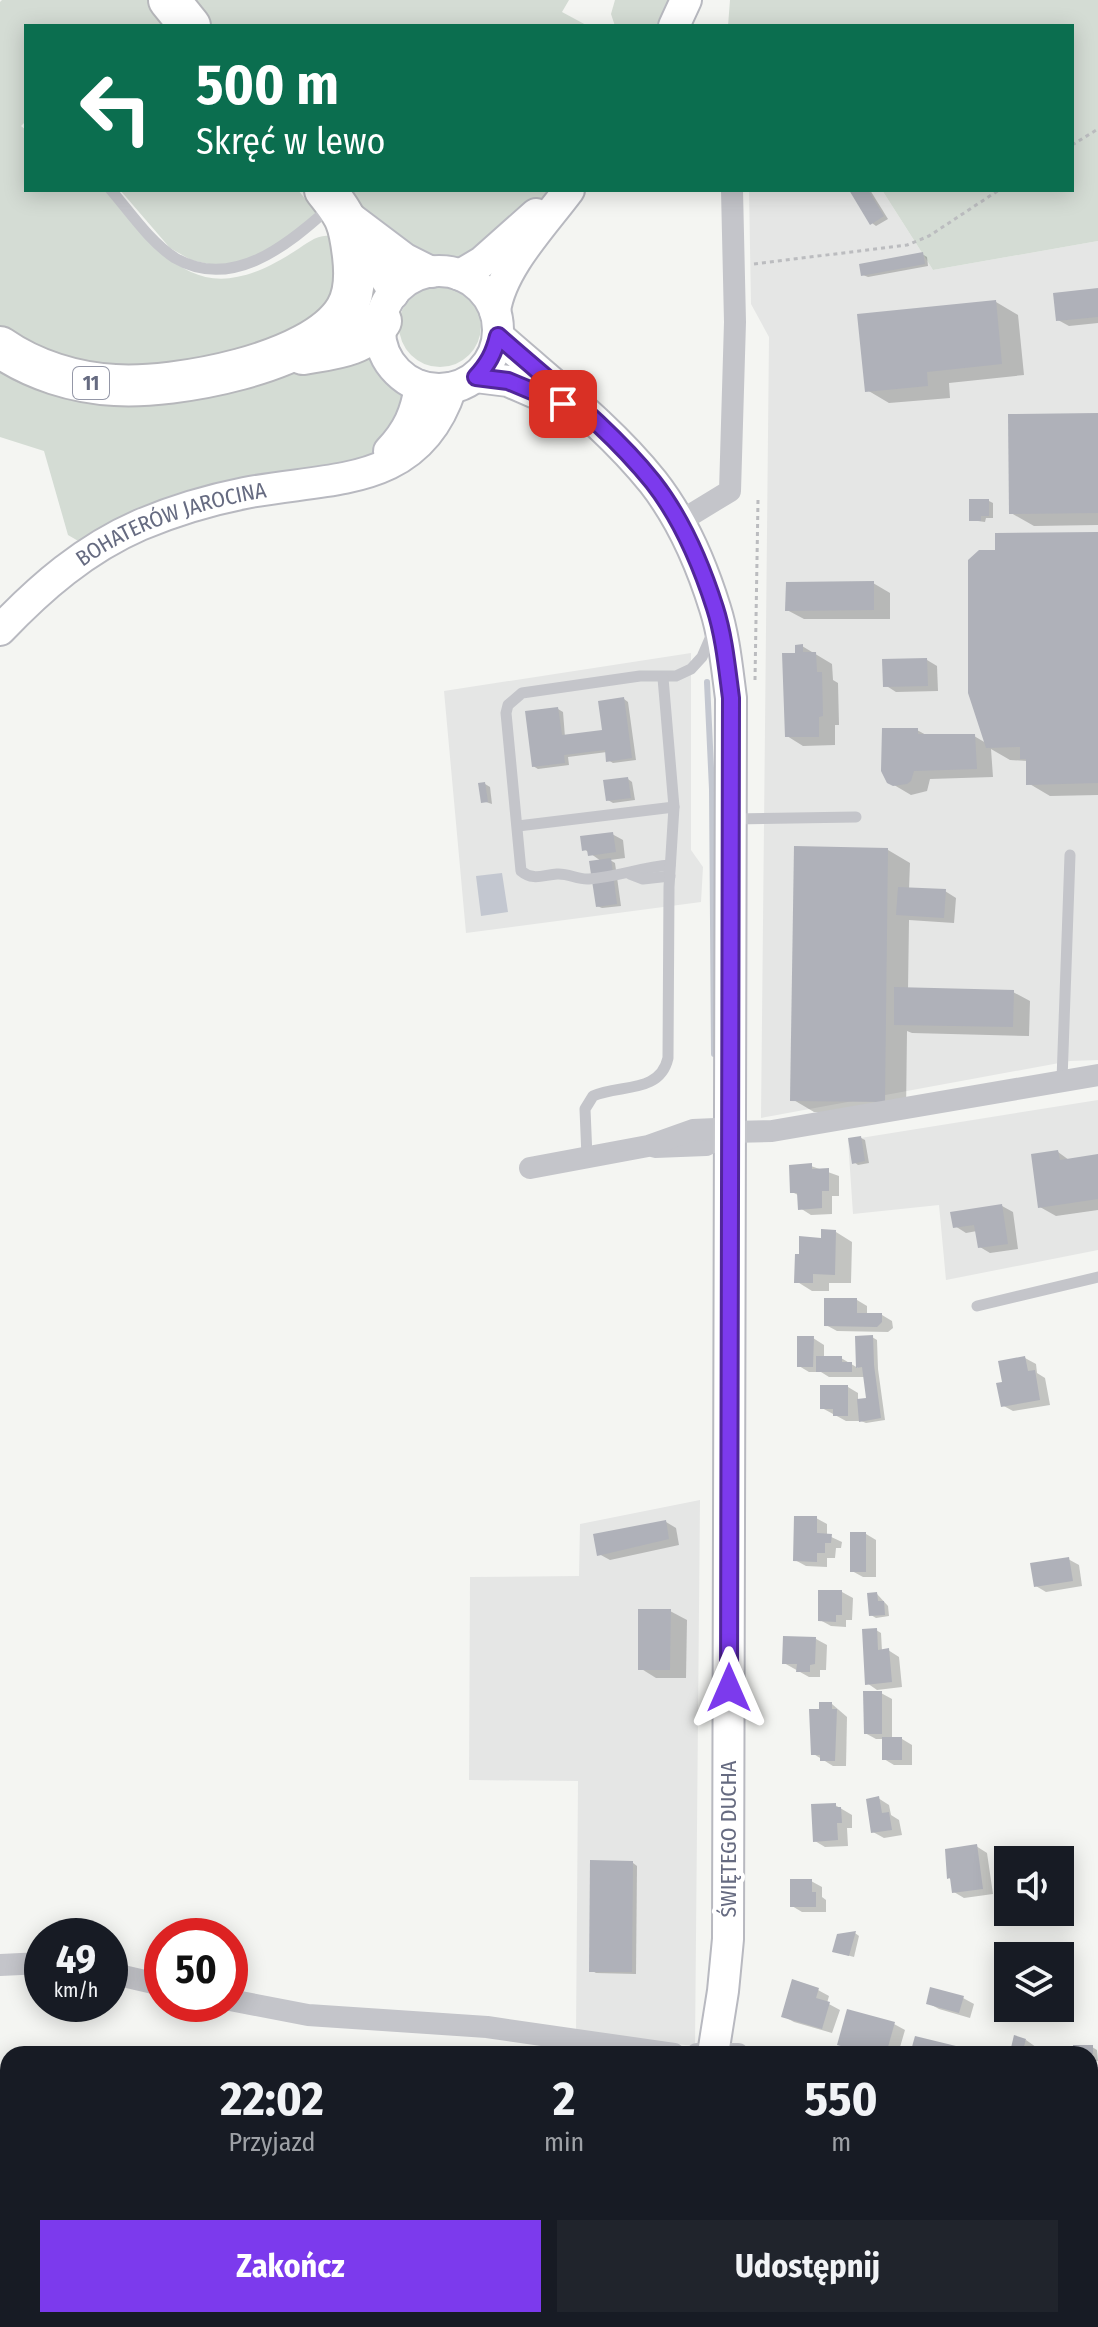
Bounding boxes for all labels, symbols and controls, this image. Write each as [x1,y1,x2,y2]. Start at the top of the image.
text: 500 m [196,52,339,119]
icon: left [64,56,168,160]
text: Skręć w lewo [196,120,386,164]
road number: 11 [73,367,109,399]
pin [529,370,597,438]
icon: arrive [541,382,585,426]
street label: BOHATERÓW JAROCINA [71,476,269,572]
position arrow [687,1646,771,1730]
street label: ŚWIĘTEGO DUCHA [715,1760,742,1917]
map controls [994,1846,1074,2022]
button: sound [994,1846,1074,1926]
speed limit sign: 50 [144,1918,248,2022]
text: 49 [56,1936,96,1984]
button: layers [994,1942,1074,2022]
text: km/h [54,1978,98,2002]
text: 22:02 [220,2070,324,2128]
text: 2 [553,2070,575,2128]
text: 550 [805,2070,878,2128]
text: Przyjazd [228,2127,316,2158]
text: min [544,2127,584,2158]
text: m [831,2127,851,2158]
button: Zakończ [40,2220,541,2312]
button: Udostępnij [557,2220,1058,2312]

